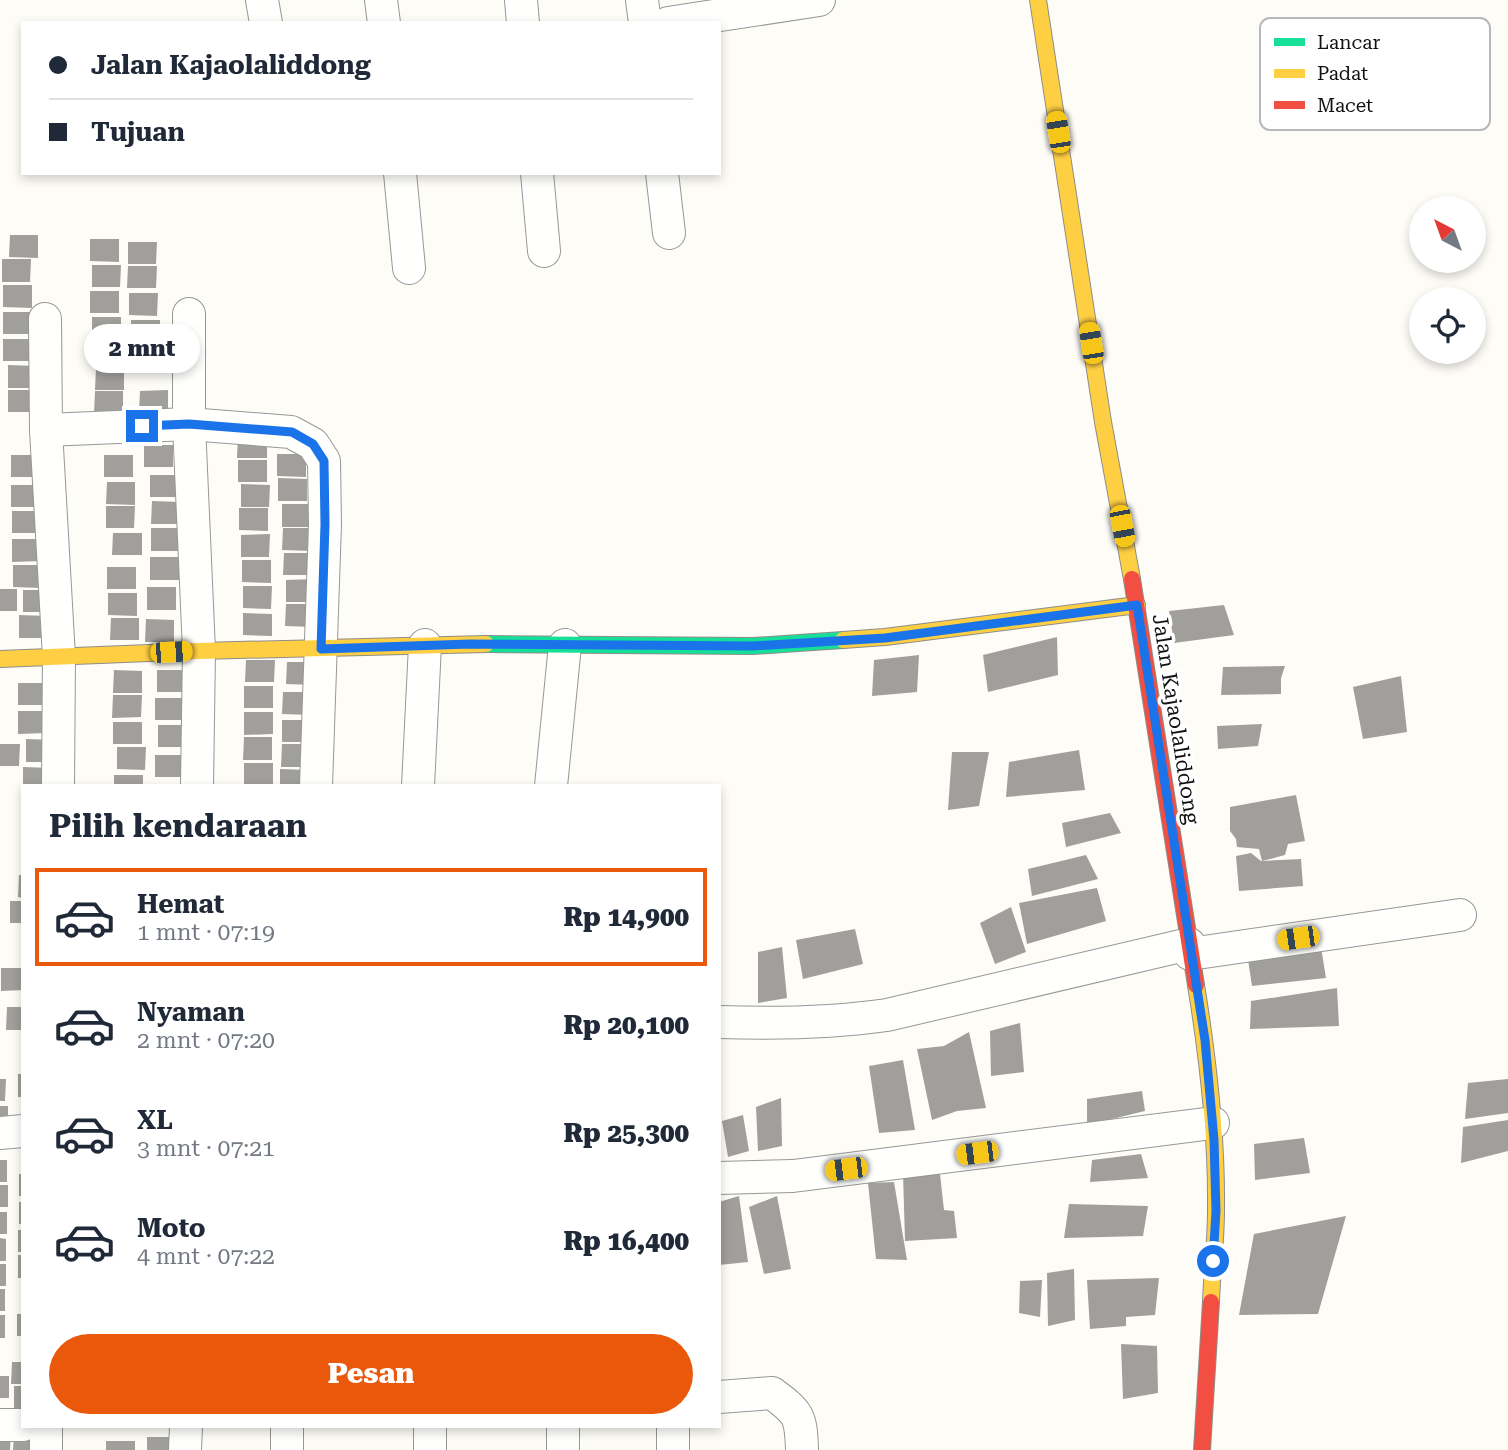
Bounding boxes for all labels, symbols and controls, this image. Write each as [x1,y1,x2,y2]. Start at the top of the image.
legend [1260,18,1490,130]
text: Lancar [1317,31,1380,54]
text: Jalan Kajaolaliddong [91,50,371,80]
text: Padat [1317,62,1368,85]
text: Macet [1317,94,1373,117]
car [1045,110,1072,154]
text: Tujuan [91,117,185,147]
north arrow [1409,196,1486,273]
map controls [1409,196,1486,364]
button: locate [1409,287,1486,364]
car [1078,321,1105,365]
callout: 2 mnt [84,324,200,374]
text: 2 mnt [109,335,175,362]
route end [126,410,158,442]
car [1108,503,1137,549]
street label: Jalan Kajaolaliddong [1148,612,1204,826]
car [150,640,193,664]
text: Pilih kendaraan [49,807,307,845]
icon: car [53,886,116,949]
text: Hemat [137,889,224,919]
text: Rp 14,900 [563,902,689,932]
text: 1 mnt · 07:19 [137,919,275,946]
car [1276,925,1321,951]
icon: car [53,994,116,1057]
text: Nyaman [137,997,245,1027]
text: Rp 20,100 [563,1010,689,1040]
text: 2 mnt · 07:20 [137,1027,275,1054]
icon: car [53,1102,116,1165]
text: XL [137,1105,173,1135]
text: Rp 25,300 [563,1118,689,1148]
text: 3 mnt · 07:21 [137,1135,275,1162]
car [955,1140,1000,1166]
car [824,1156,869,1182]
icon: car [53,1210,116,1273]
text: Moto [137,1213,206,1243]
text: Rp 16,400 [563,1226,689,1256]
text: 4 mnt · 07:22 [137,1243,275,1270]
route start [1197,1245,1229,1277]
button: Pesan [49,1334,693,1414]

